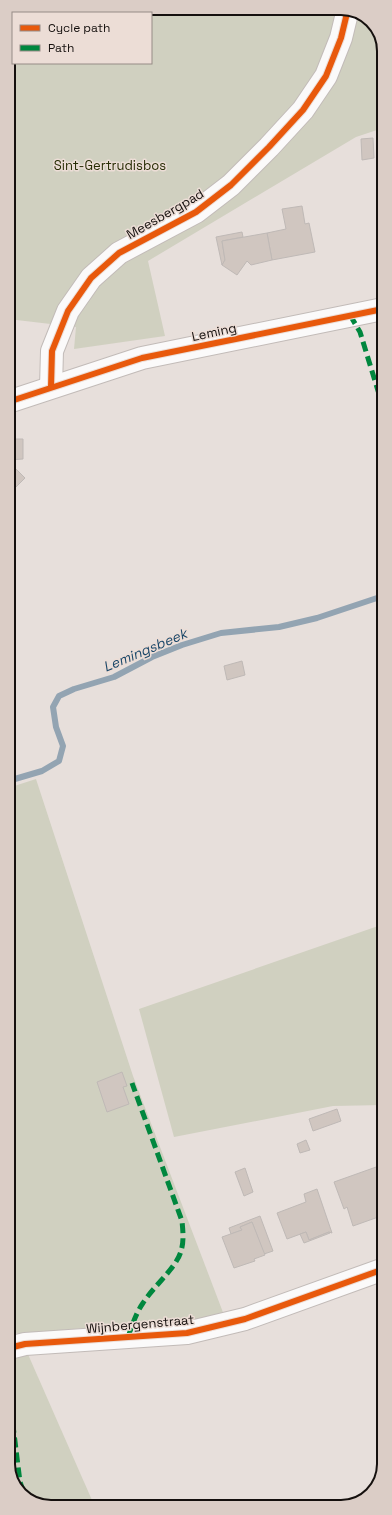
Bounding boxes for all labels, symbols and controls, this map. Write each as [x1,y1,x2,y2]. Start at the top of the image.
legend [12,12,152,64]
text: Cycle path [48,20,110,36]
text: Path [48,40,74,56]
park label: Sint-Gertrudisbos [54,157,166,174]
street label: Meesbergpad [123,185,207,243]
street label: Leming [190,319,238,345]
water label: Lemingsbeek [100,624,191,676]
street label: Wijnbergenstraat [85,1311,195,1337]

